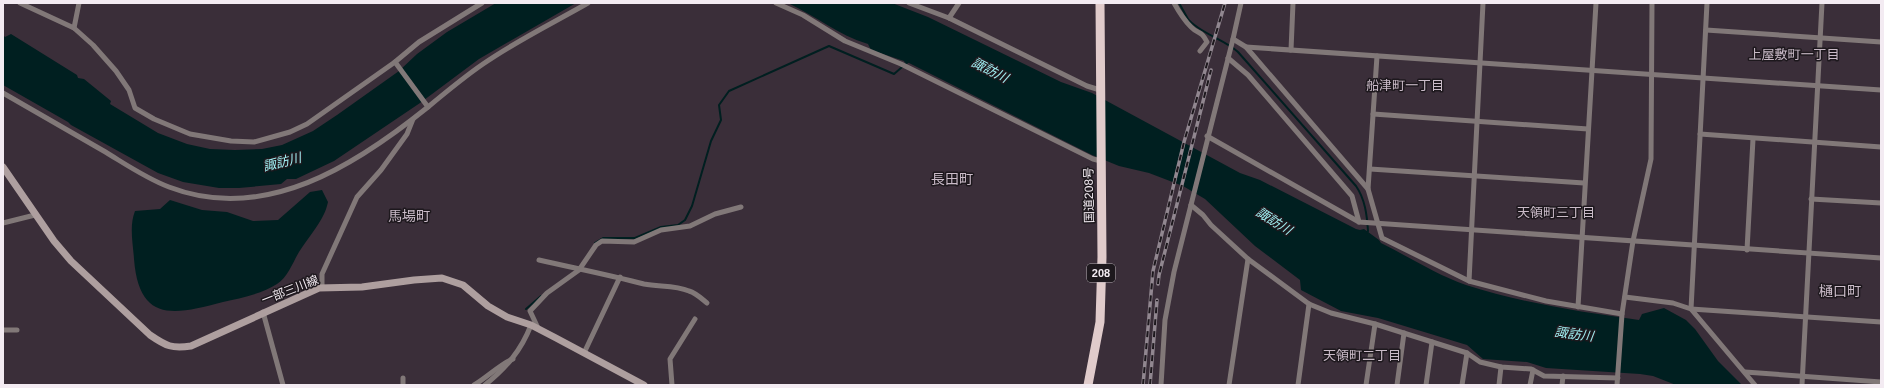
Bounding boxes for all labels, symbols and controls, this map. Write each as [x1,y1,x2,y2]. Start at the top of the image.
district label: 上屋敷町一丁目 [1748,47,1840,62]
water label: 諏訪川 [969,54,1013,86]
district label: 船津町一丁目 [1366,78,1444,93]
water label: 諏訪川 [261,150,305,174]
street label: 国道208号 [1082,167,1096,223]
district label: 長田町 [931,171,973,187]
water label: 諏訪川 [1253,204,1296,239]
district label: 天領町三丁目 [1517,205,1595,220]
district label: 馬場町 [388,208,430,224]
road number: 208 [1087,264,1115,282]
street label: 一部三川線 [259,273,321,307]
district label: 樋口町 [1819,283,1861,299]
water label: 諏訪川 [1554,324,1596,344]
district label: 天領町二丁目 [1323,348,1401,363]

